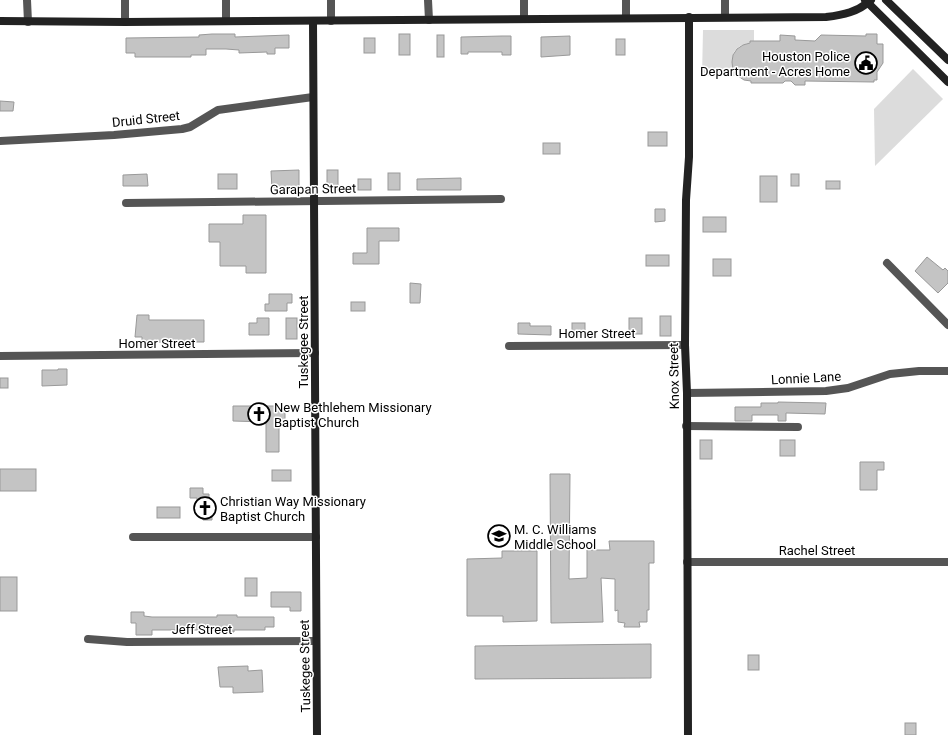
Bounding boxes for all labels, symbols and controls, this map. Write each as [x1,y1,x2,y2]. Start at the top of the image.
place label: Houston Police Department - Acres Home [700,49,850,79]
public building icon: Houston Police Department - Acres Home [853,50,879,76]
street label: Druid Street [111,108,181,130]
street label: Garapan Street [270,181,356,197]
street label: Tuskegee Street [296,296,311,389]
street label: Homer Street [559,326,635,341]
street label: Homer Street [119,336,195,351]
street label: Knox Street [666,343,682,409]
street label: Lonnie Lane [771,369,842,387]
place label: New Bethlehem Missionary Baptist Church [274,400,432,430]
church icon: New Bethlehem Missionary Baptist Church [246,401,272,427]
place label: Christian Way Missionary Baptist Church [220,494,366,524]
church icon: Christian Way Missionary Baptist Church [192,495,218,521]
place label: M. C. Williams Middle School [514,522,597,552]
school or university icon: M. C. Williams Middle School [486,523,512,549]
street label: Rachel Street [779,543,855,558]
street label: Tuskegee Street [297,619,313,713]
street label: Jeff Street [172,622,232,637]

